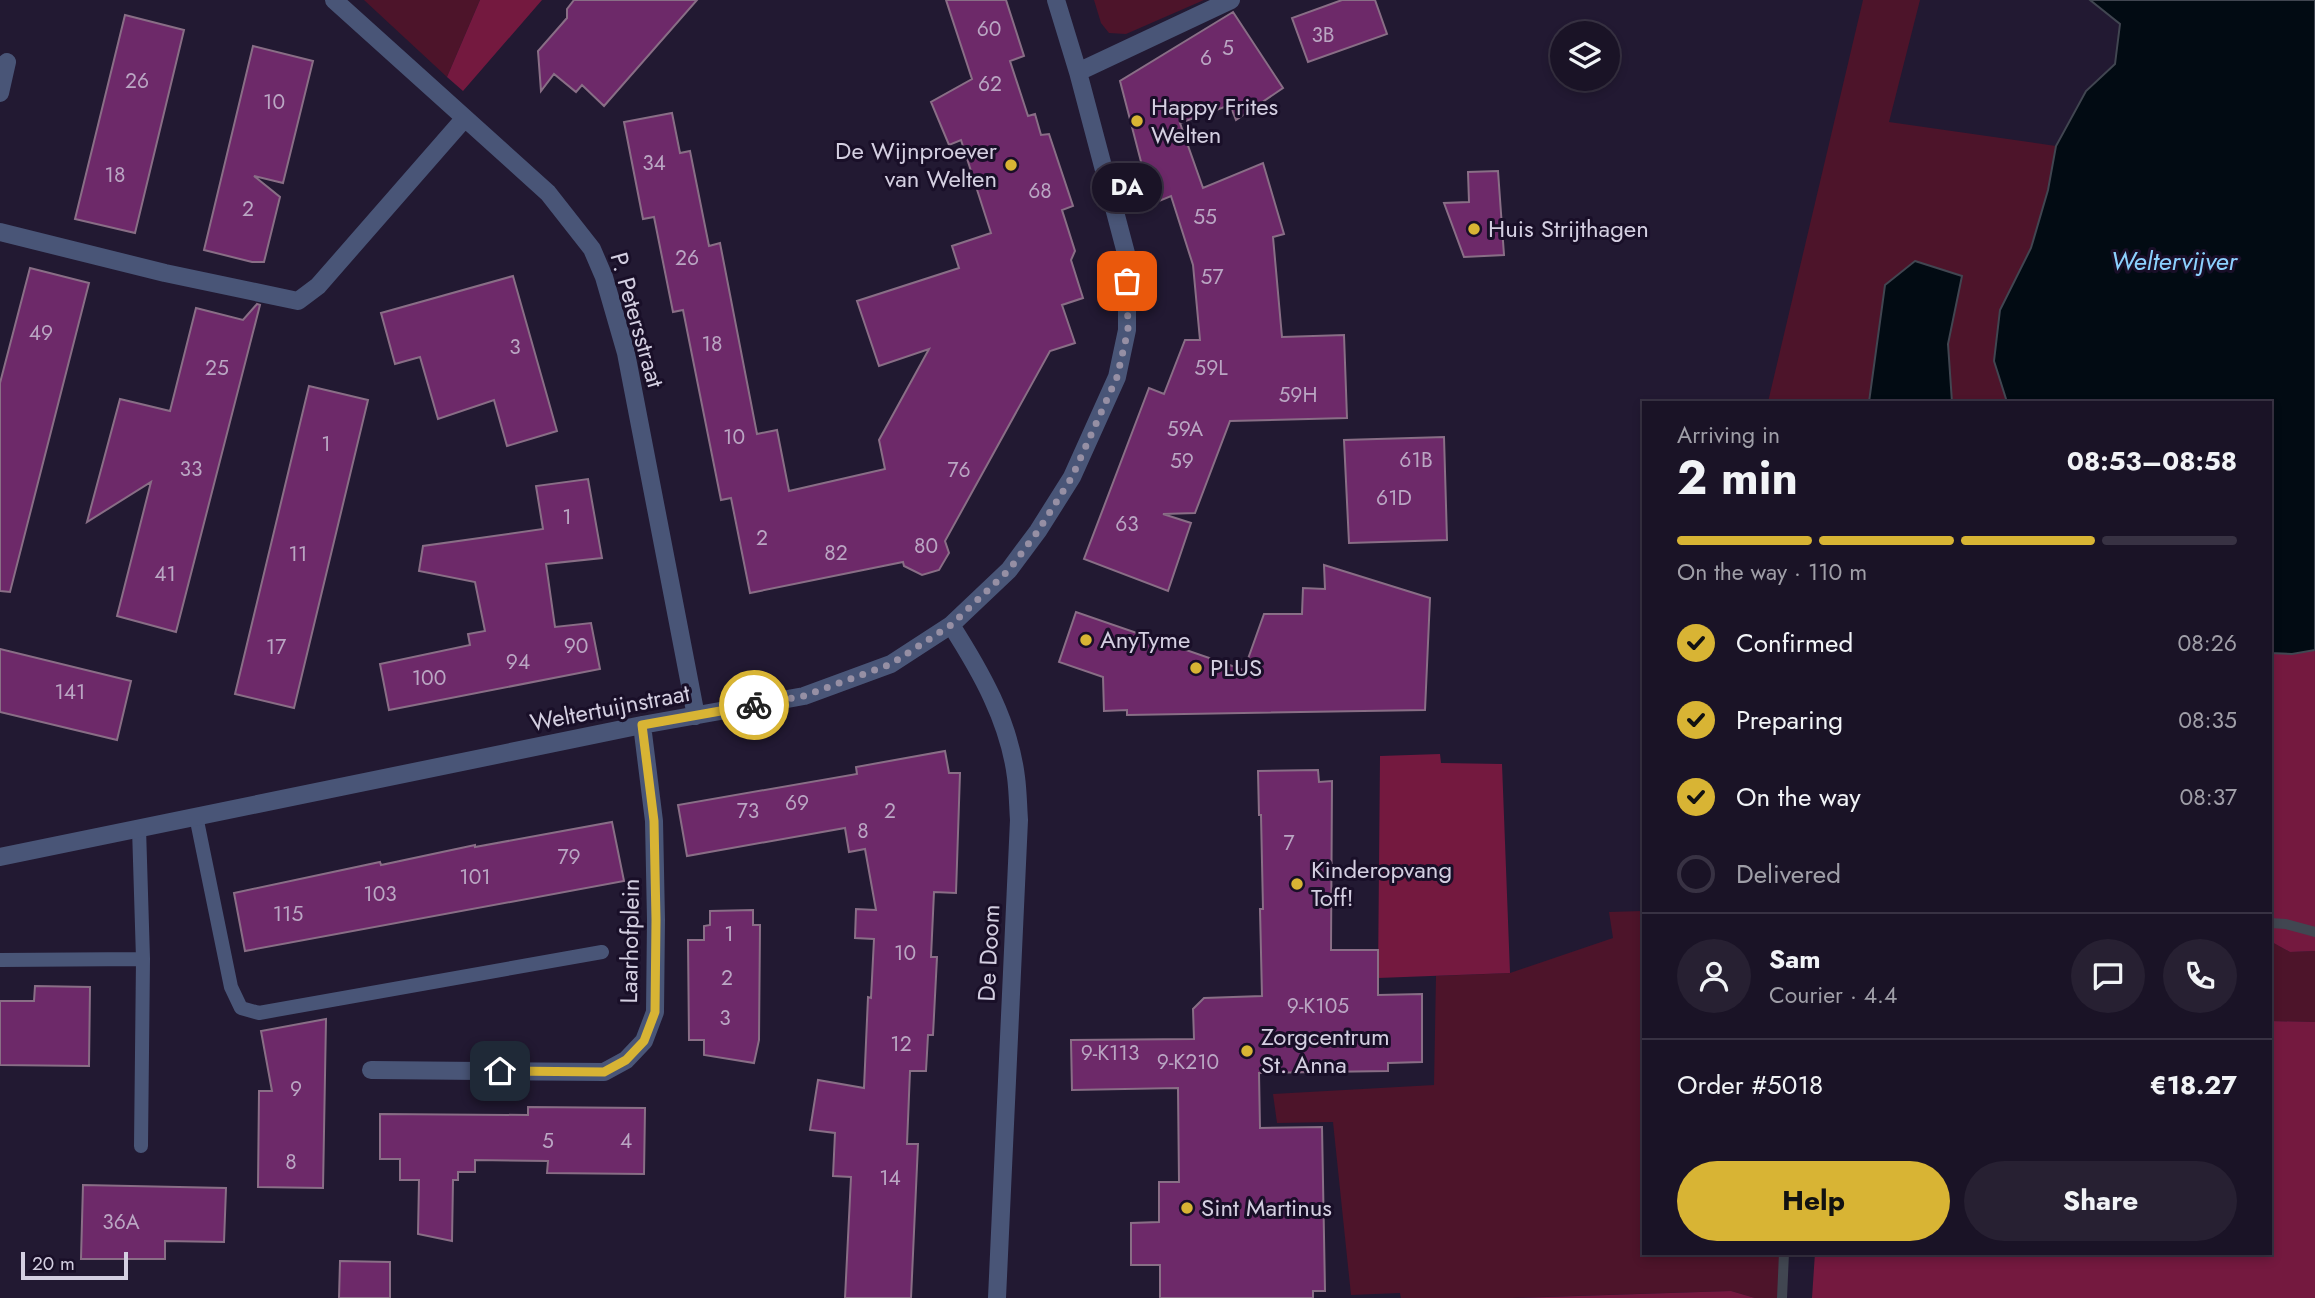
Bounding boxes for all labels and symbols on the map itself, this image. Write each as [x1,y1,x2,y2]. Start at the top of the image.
house number: 60 [977,14,1001,44]
house number: 3B [1311,20,1335,50]
house number: 5 [1222,33,1234,63]
house number: 6 [1200,43,1212,73]
house number: 26 [125,66,149,96]
house number: 62 [978,69,1002,99]
house number: 10 [263,87,285,117]
place label: Happy Frites Welten [1151,89,1278,152]
marker: Happy Frites Welten [1129,113,1145,129]
place label: De Wijnproever van Welten [835,133,998,196]
house number: 34 [642,148,666,178]
marker: De Wijnproever van Welten [1003,157,1019,173]
house number: 18 [105,160,125,190]
callout: DA [1092,162,1162,211]
house number: 68 [1028,176,1052,206]
house number: 2 [242,194,254,224]
house number: 55 [1193,202,1217,232]
place label: Huis Strijthagen [1488,211,1649,246]
marker: Huis Strijthagen [1466,221,1482,237]
water label: Weltervijver [2111,242,2239,280]
house number: 26 [675,243,699,273]
street label: P. Petersstraat [601,248,674,392]
pin [1097,251,1157,311]
house number: 57 [1201,262,1223,292]
house number: 49 [29,318,53,348]
house number: 18 [702,329,722,359]
house number: 3 [509,332,521,362]
house number: 25 [205,353,229,383]
house number: 59L [1194,353,1228,383]
house number: 59H [1279,380,1317,410]
house number: 59A [1167,414,1203,444]
house number: 10 [723,422,745,452]
house number: 1 [321,429,331,459]
house number: 61B [1399,445,1433,475]
house number: 59 [1170,446,1194,476]
house number: 33 [180,454,202,484]
house number: 76 [947,455,971,485]
house number: 61D [1376,483,1412,513]
house number: 1 [562,502,572,532]
house number: 63 [1115,509,1139,539]
house number: 2 [756,523,768,553]
house number: 80 [914,531,938,561]
house number: 82 [824,538,848,568]
house number: 11 [289,539,307,569]
house number: 41 [154,559,176,589]
place label: AnyTyme [1100,622,1190,657]
house number: 90 [564,631,588,661]
house number: 17 [266,632,286,662]
marker: AnyTyme [1078,632,1094,648]
house number: 94 [506,647,530,677]
place label: PLUS [1210,650,1262,685]
marker: PLUS [1188,660,1204,676]
house number: 100 [412,663,446,693]
courier [719,670,789,740]
street label: Weltertuijnstraat [527,675,693,740]
house number: 141 [54,677,86,707]
house number: 69 [785,788,809,818]
house number: 73 [737,796,759,826]
house number: 2 [884,796,896,826]
house number: 8 [857,816,869,846]
house number: 7 [1283,828,1295,858]
house number: 79 [557,842,581,872]
place label: Kinderopvang Toff! [1311,852,1452,915]
house number: 101 [459,862,491,892]
marker: Kinderopvang Toff! [1289,876,1305,892]
street label: Laarhofplein [611,878,648,1004]
house number: 103 [363,879,397,909]
house number: 115 [273,899,303,929]
street label: De Doom [968,904,1009,1002]
house number: 1 [724,919,734,949]
house number: 10 [894,938,916,968]
house number: 2 [721,963,733,993]
house number: 9-K105 [1287,991,1349,1021]
house number: 3 [719,1003,731,1033]
place label: Zorgcentrum St. Anna [1261,1019,1390,1082]
house number: 12 [890,1029,912,1059]
house number: 9-K113 [1081,1038,1139,1068]
pin [470,1041,530,1101]
marker: Zorgcentrum St. Anna [1239,1043,1255,1059]
house number: 9-K210 [1157,1047,1219,1077]
house number: 9 [290,1074,302,1104]
house number: 5 [542,1126,554,1156]
house number: 4 [620,1126,632,1156]
house number: 8 [285,1147,297,1177]
house number: 14 [879,1163,901,1193]
place label: Sint Martinus [1201,1190,1332,1225]
marker: Sint Martinus [1179,1200,1195,1216]
house number: 36A [102,1207,140,1237]
scale bar [21,1249,128,1281]

